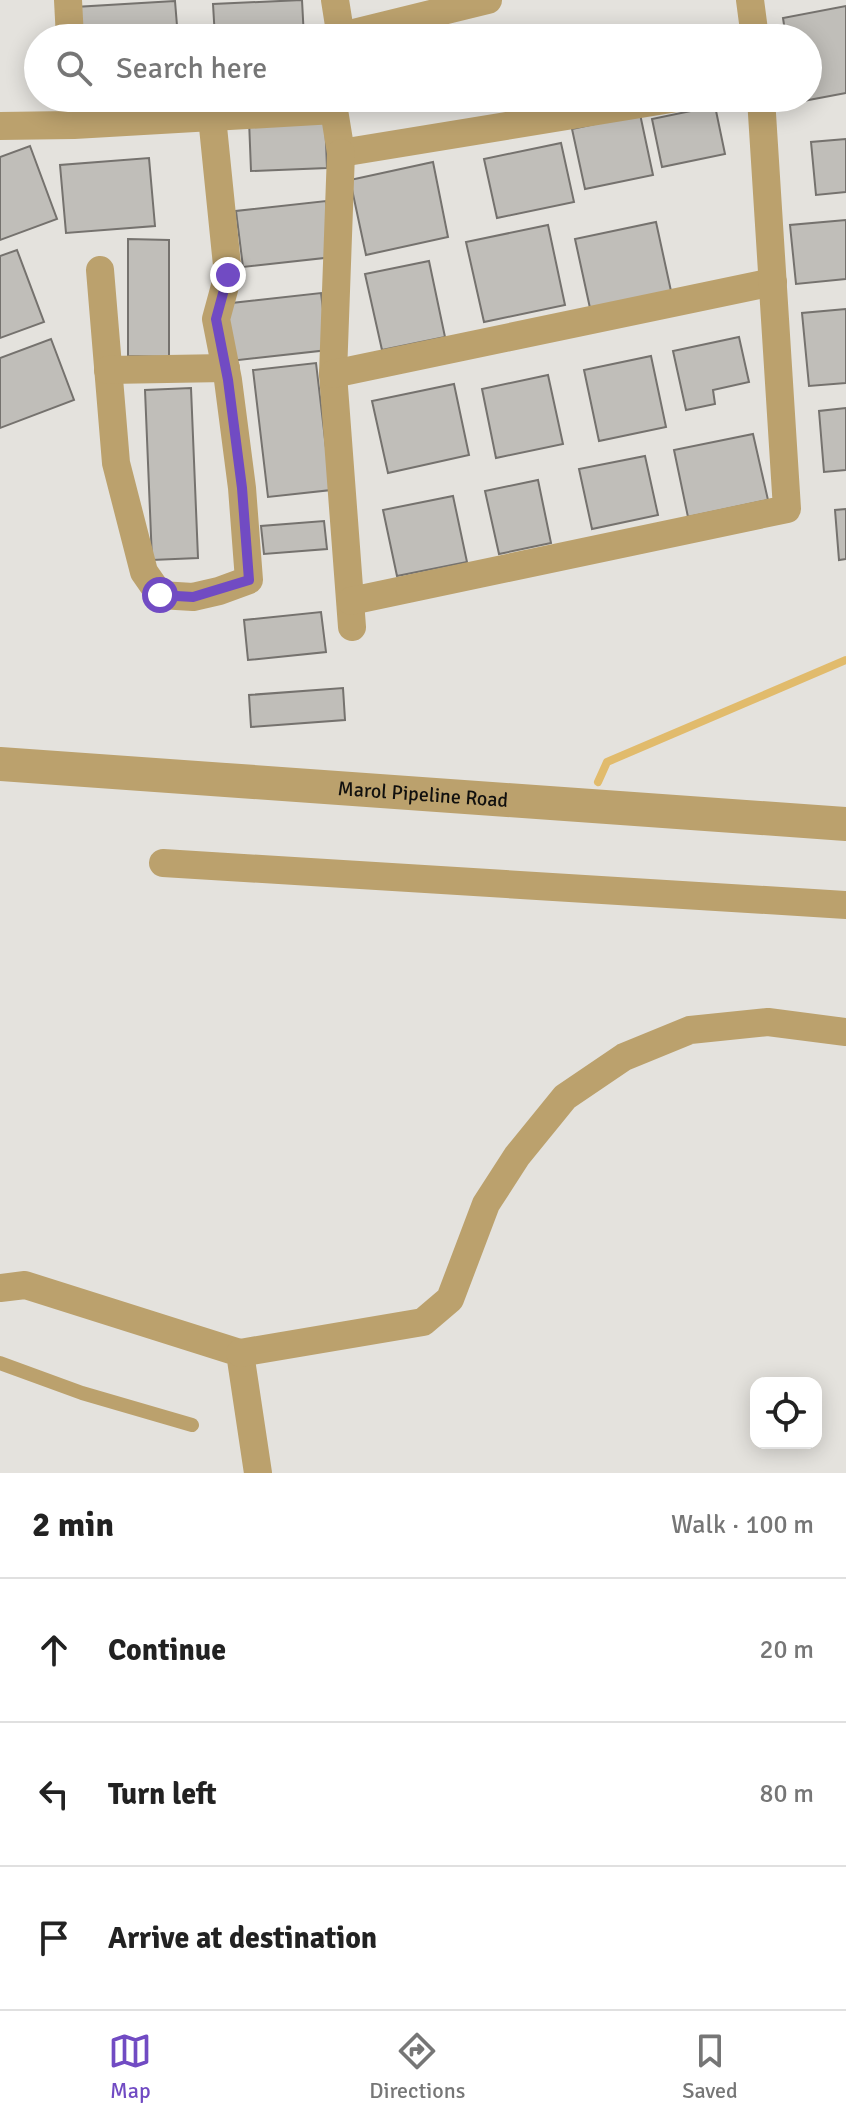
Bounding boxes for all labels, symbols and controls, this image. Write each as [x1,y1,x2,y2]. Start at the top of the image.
search box [24,24,822,112]
icon: search [52,46,96,90]
text: Search here [116,50,267,87]
route end [210,257,246,293]
route start [142,577,178,613]
street label: Marol Pipeline Road [337,776,509,813]
map controls [750,1377,822,1449]
button: locate [750,1377,822,1449]
text: 2 min [32,1504,114,1546]
text: Walk · 100 m [671,1509,814,1541]
icon: ahead [32,1628,76,1672]
text: Continue [108,1632,226,1669]
text: 20 m [759,1634,814,1666]
icon: left [32,1772,76,1816]
text: Turn left [108,1776,217,1813]
text: 80 m [759,1778,814,1810]
icon: arrive [32,1916,76,1960]
text: Arrive at destination [108,1920,377,1957]
tab: Map [108,2029,152,2104]
tab: Directions [369,2029,465,2104]
tab: Saved [682,2029,738,2104]

